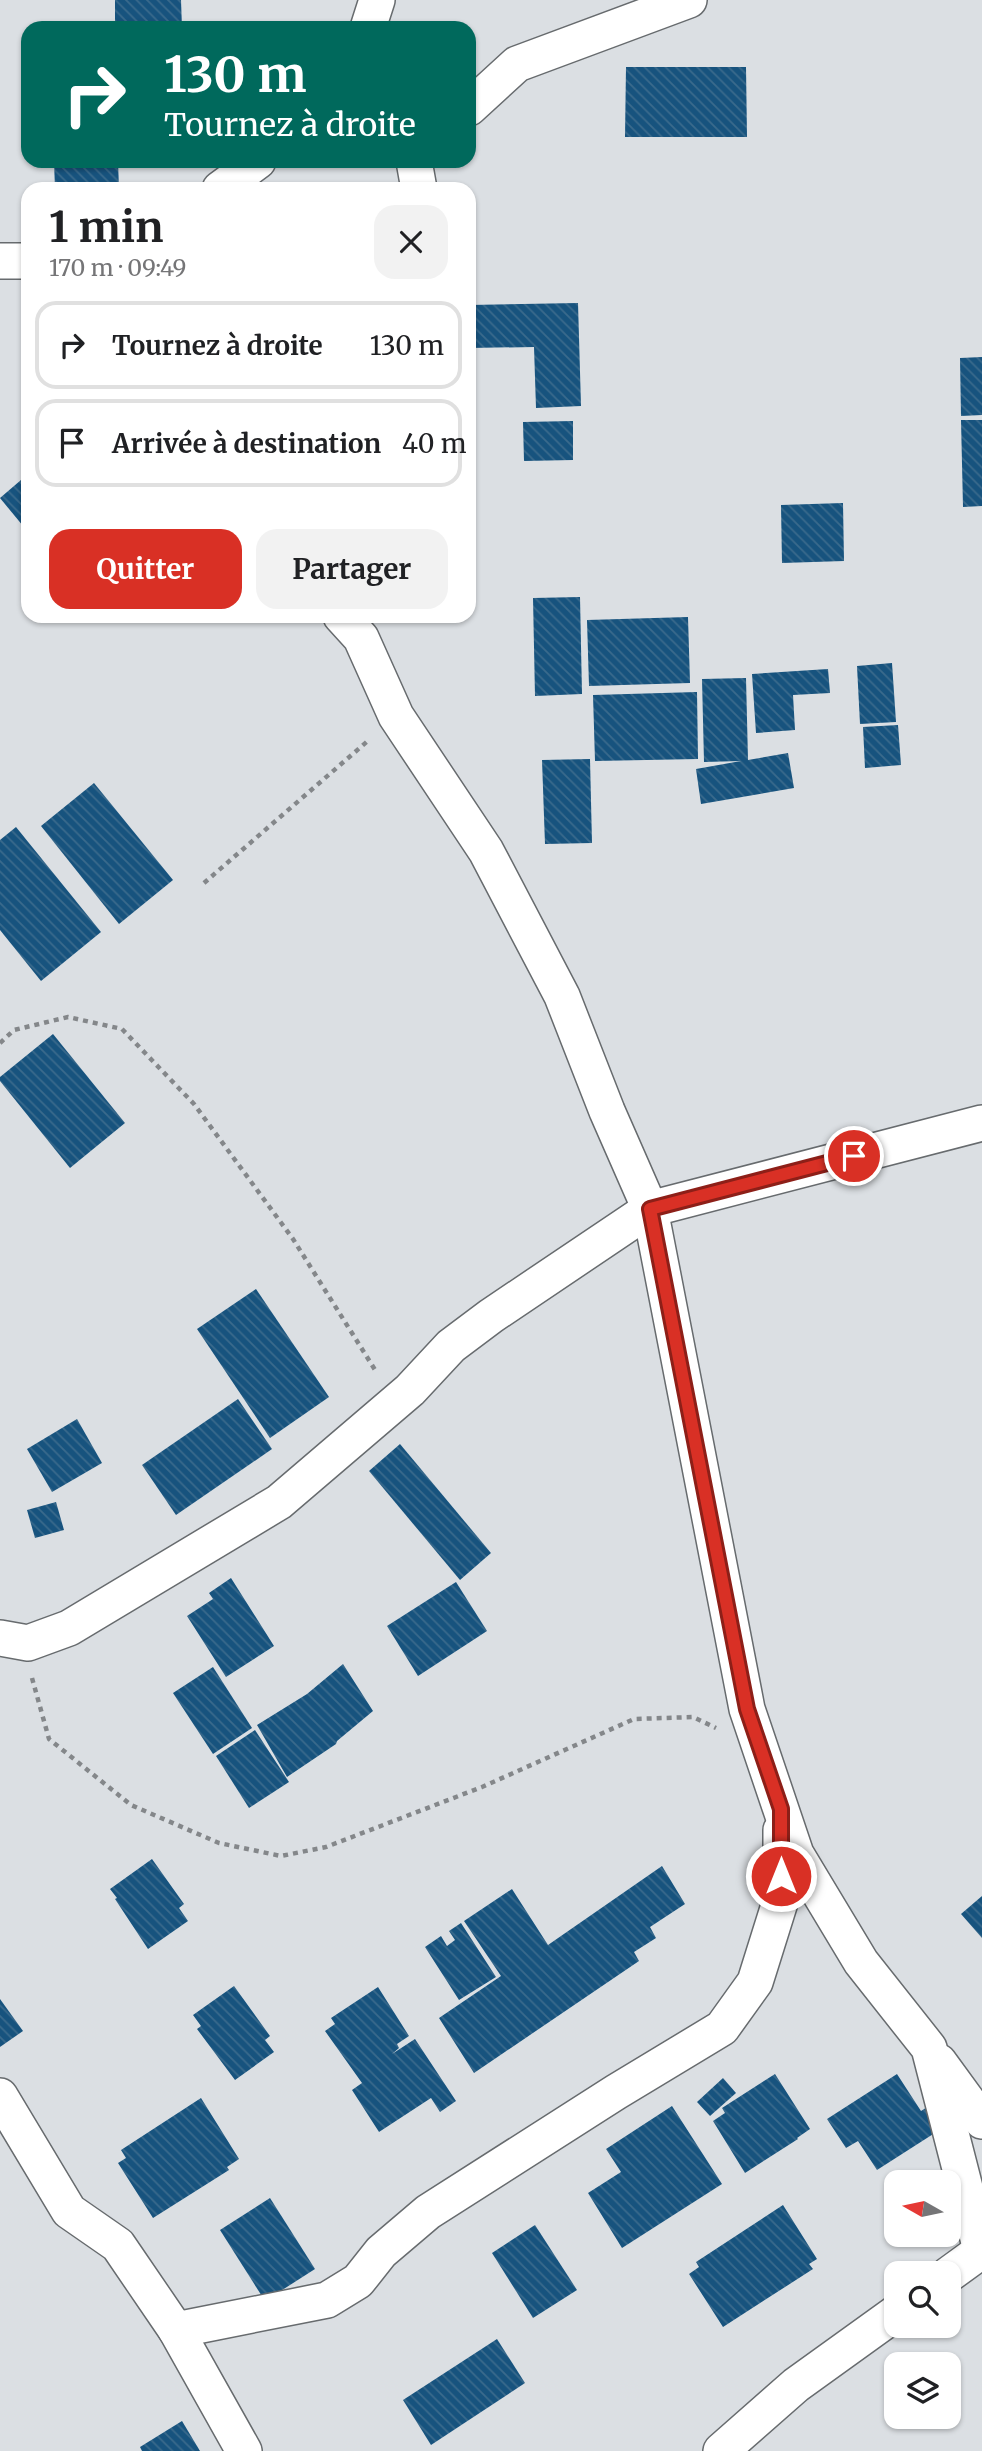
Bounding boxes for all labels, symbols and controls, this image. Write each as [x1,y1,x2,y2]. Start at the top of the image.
text: 130 m [164,44,307,105]
icon: right [49,49,140,140]
text: Tournez à droite [164,105,416,145]
text: 1 min [49,201,163,253]
button: close [374,205,448,279]
text: 170 m · 09:49 [49,253,187,282]
icon: right [53,326,91,364]
text: Tournez à droite [112,329,323,362]
text: 130 m [370,329,444,362]
icon: arrive [53,424,91,462]
text: Arrivée à destination [112,427,381,460]
text: 40 m [402,427,466,460]
button: Quitter [49,529,242,609]
button: Partager [256,529,448,609]
pin [824,1126,884,1186]
icon: arrive [835,1137,873,1175]
position arrow [744,1839,818,1913]
north arrow [884,2170,961,2247]
map controls [884,2170,961,2429]
button: search [884,2261,961,2338]
button: layers [884,2352,961,2429]

